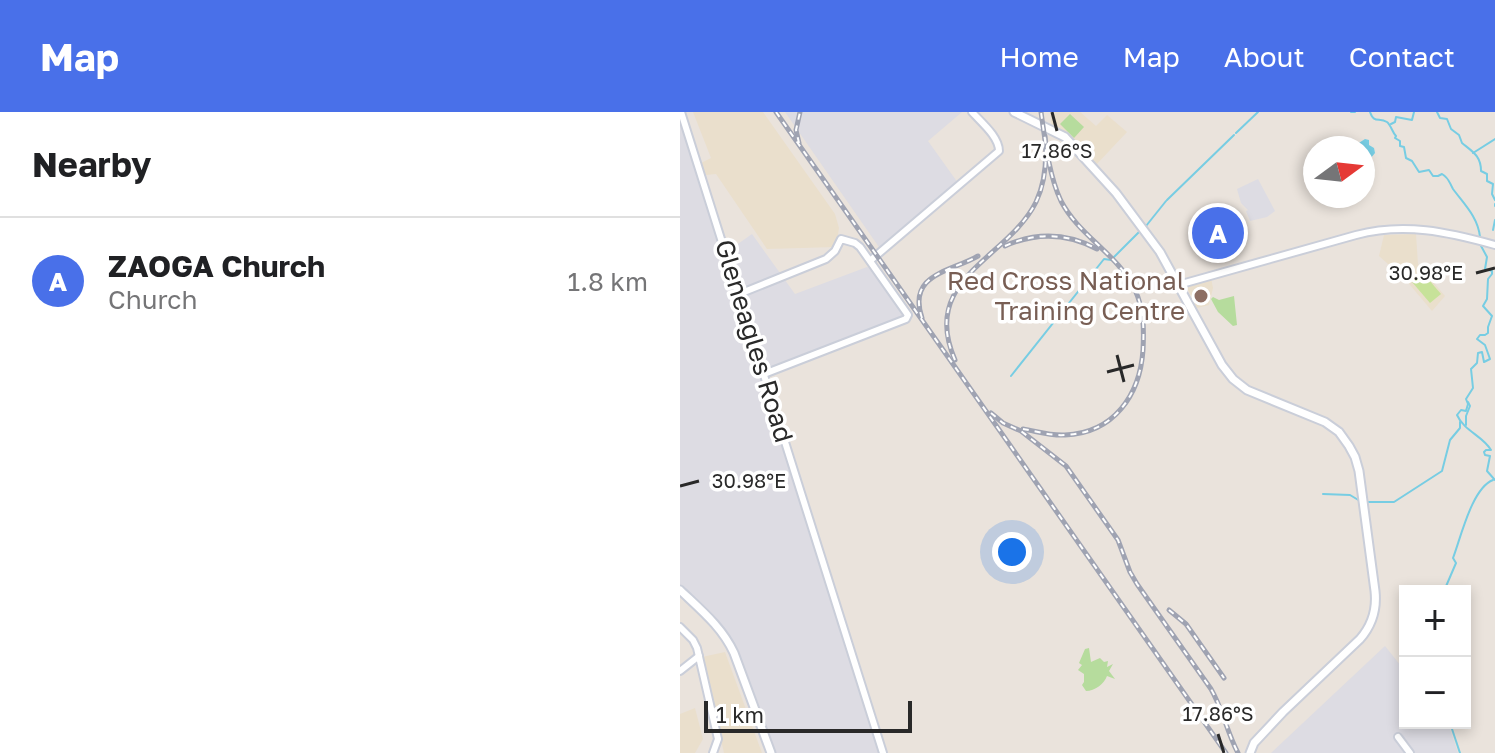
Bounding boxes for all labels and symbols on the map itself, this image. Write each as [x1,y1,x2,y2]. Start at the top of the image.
north arrow [1303,136,1375,208]
text: 17.86°S [1021,138,1093,162]
pin: A [1192,203,1244,263]
street label: Gleneagles Road [709,236,800,446]
text: 30.98°E [1389,260,1463,284]
place label: Red Cross National Training Centre [947,265,1185,326]
marker: Red Cross National Training Centre [1192,287,1210,305]
text: 30.98°E [712,468,786,492]
your location [992,532,1032,572]
scale bar [704,697,912,733]
text: 17.86°S [1182,701,1254,725]

